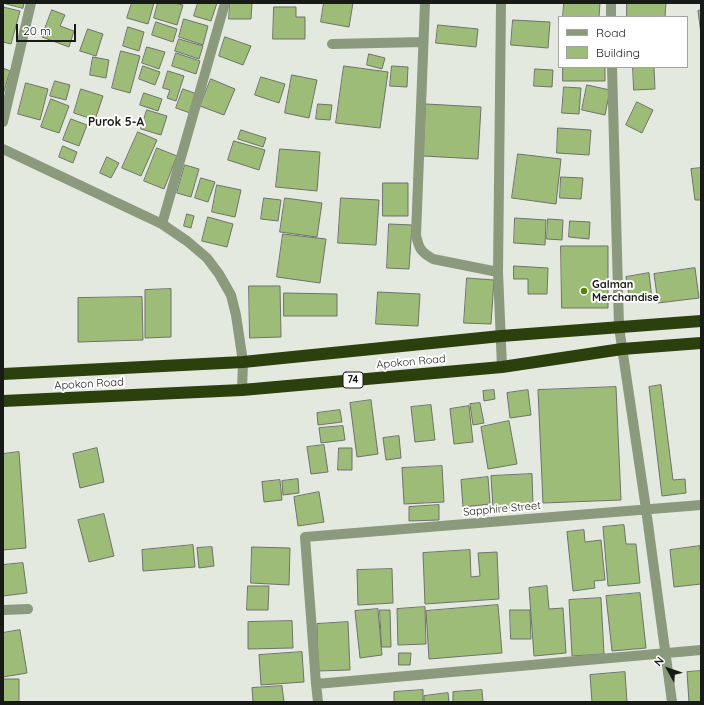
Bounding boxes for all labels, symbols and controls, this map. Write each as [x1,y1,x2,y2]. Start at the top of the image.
scale bar [18,16,78,42]
legend [558,16,688,68]
text: 20 m [23,23,51,38]
text: Road [596,25,626,40]
text: Building [596,45,640,60]
district label: Purok 5-A [88,115,144,129]
place label: Galman Merchandise [592,278,659,304]
marker: Galman Merchandise [579,286,589,296]
street label: Apokon Road [376,352,446,372]
road number: 74 [343,372,363,388]
street label: Apokon Road [54,376,124,392]
street label: Sapphire Street [463,499,541,519]
north arrow [648,649,688,689]
text: N [651,654,667,669]

